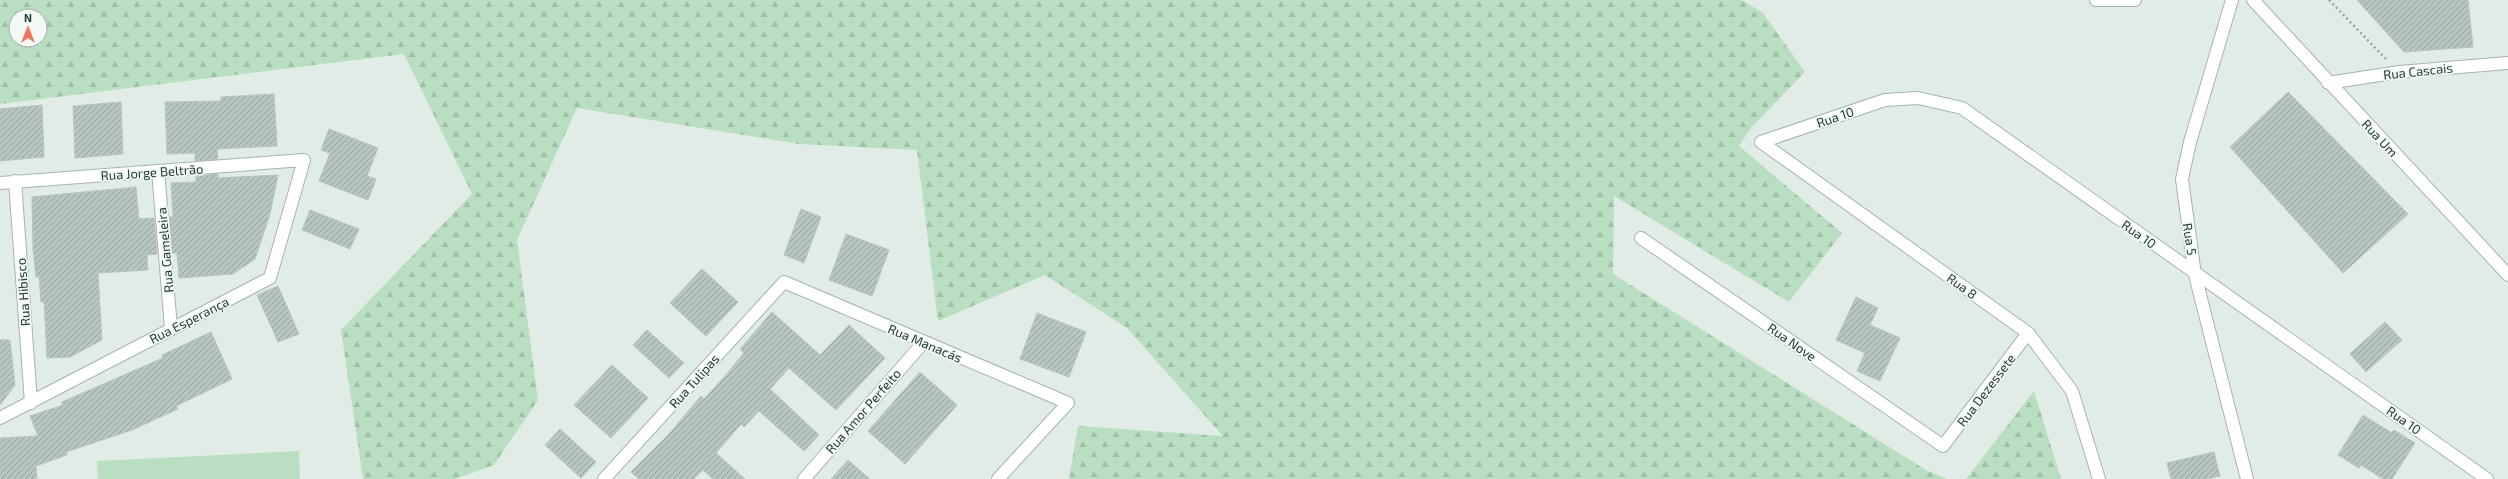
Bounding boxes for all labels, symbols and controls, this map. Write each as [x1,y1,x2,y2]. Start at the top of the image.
north arrow [8,8,48,48]
text: N [24,11,32,24]
street label: Rua Cascais [2382,59,2454,83]
street label: Rua 10 [1814,103,1856,131]
street label: Rua Um [2359,116,2401,160]
street label: Rua Jorge Beltrão [100,160,204,184]
street label: Rua Gameleira [153,207,177,293]
street label: Rua 10 [2119,216,2159,252]
street label: Rua 5 [2180,222,2200,256]
street label: Rua Hibisco [13,257,33,327]
street label: Rua 8 [1944,270,1980,302]
street label: Rua Esperança [146,293,232,348]
street label: Rua Nove [1765,319,1819,365]
street label: Rua Manacás [886,320,964,366]
street label: Rua Tulipas [666,351,722,411]
street label: Rua Dezessete [1953,351,2019,429]
street label: Rua Amor Perfeito [822,365,904,457]
street label: Rua 10 [2384,402,2424,438]

